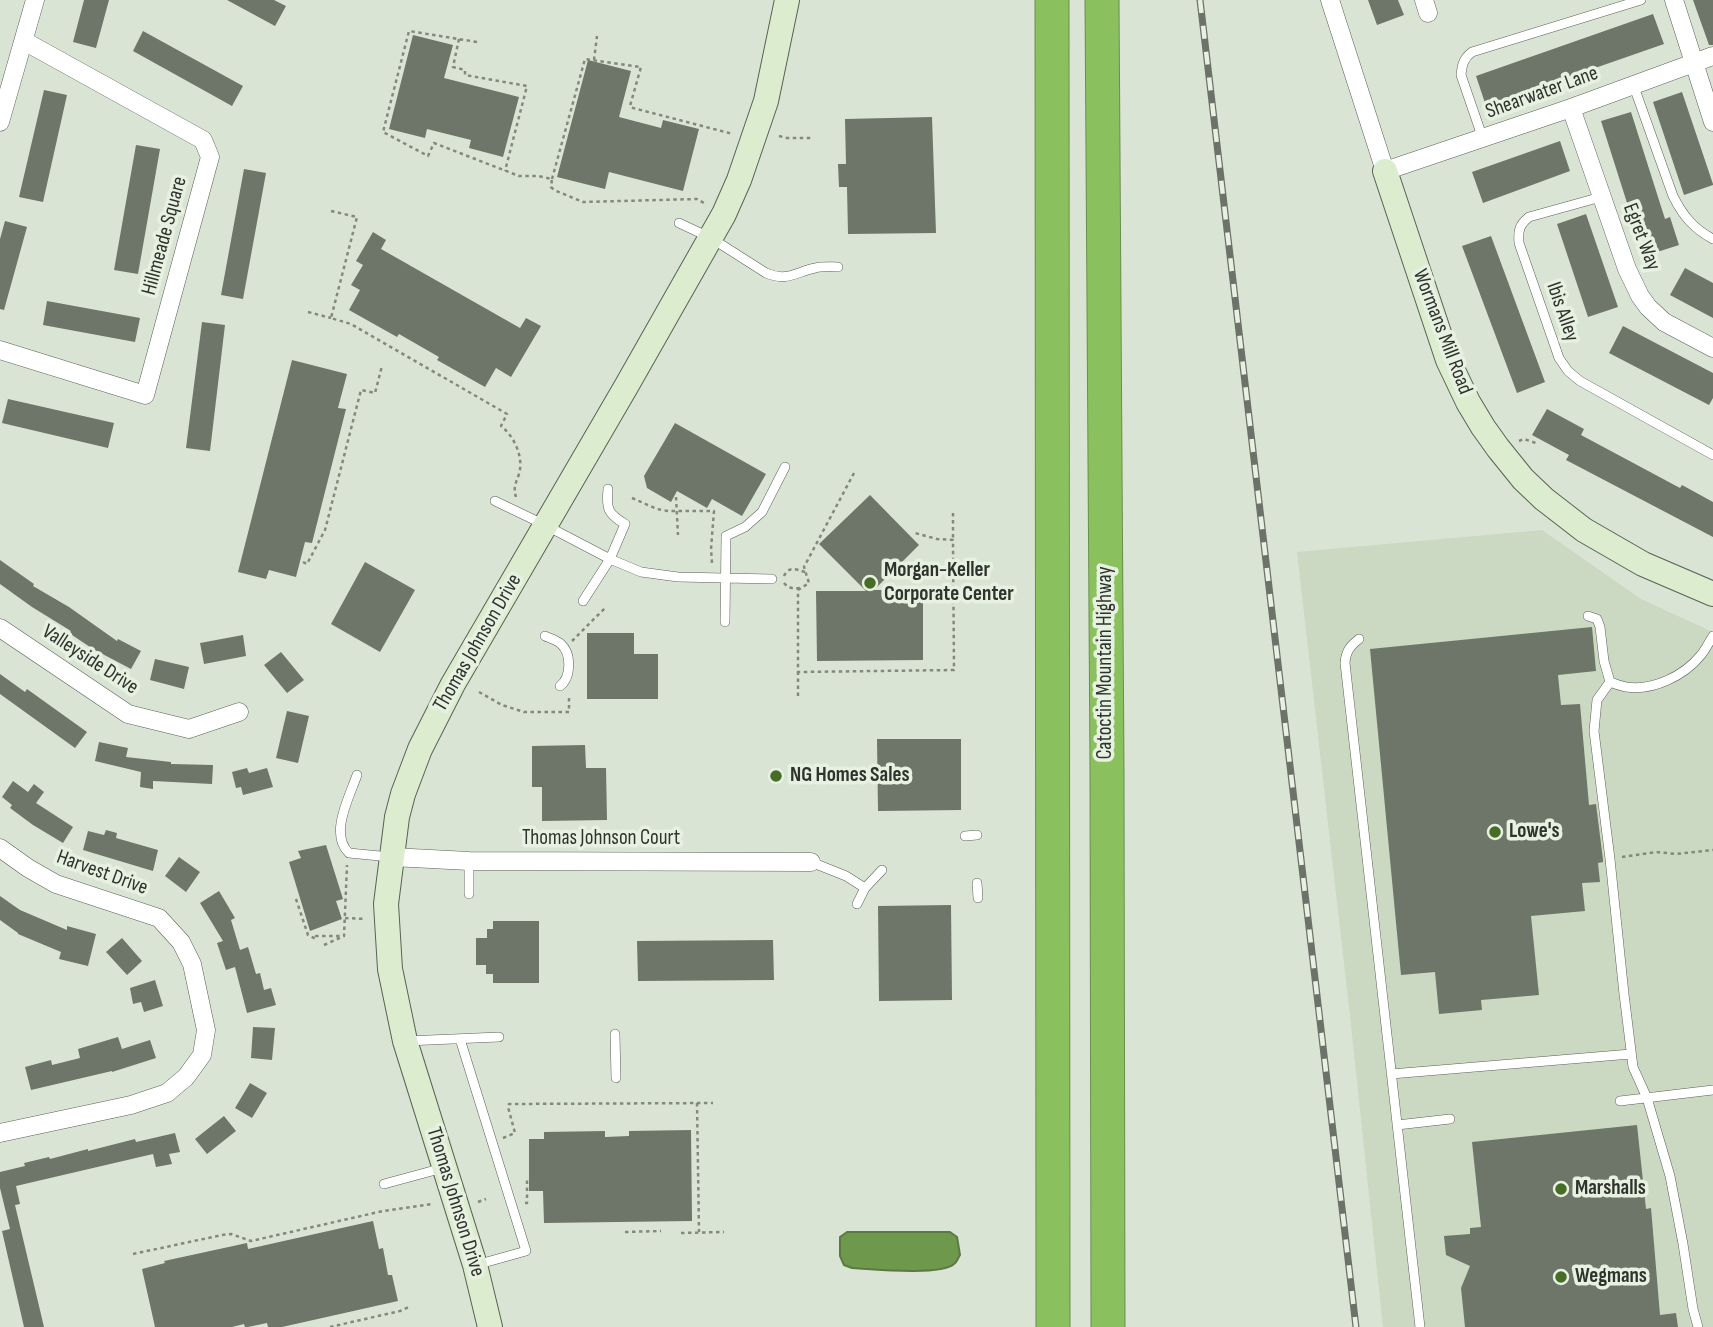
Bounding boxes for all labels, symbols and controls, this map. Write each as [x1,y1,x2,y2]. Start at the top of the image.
street label: Shearwater Lane [1482,61,1602,125]
street label: Hillmeade Square [137,174,193,298]
street label: Egret Way [1617,200,1665,274]
street label: Wormans Mill Road [1407,266,1477,398]
street label: Ibis Alley [1540,279,1584,345]
place label: Morgan-Keller Corporate Center [884,558,1014,608]
street label: Catoctin Mountain Highway [1093,567,1119,759]
street label: Thomas Johnson Drive [428,570,528,716]
marker: Morgan-Keller Corporate Center [862,575,878,591]
street label: Valleyside Drive [37,620,143,700]
place label: NG Homes Sales [790,763,909,789]
marker: NG Homes Sales [768,768,784,784]
place label: Lowe's [1509,819,1560,845]
marker: Lowe's [1487,824,1503,840]
street label: Thomas Johnson Court [522,826,680,852]
street label: Harvest Drive [53,845,151,901]
street label: Thomas Johnson Drive [420,1124,490,1280]
place label: Marshalls [1575,1176,1646,1202]
marker: Marshalls [1553,1181,1569,1197]
place label: Wegmans [1575,1264,1647,1290]
marker: Wegmans [1553,1269,1569,1285]

